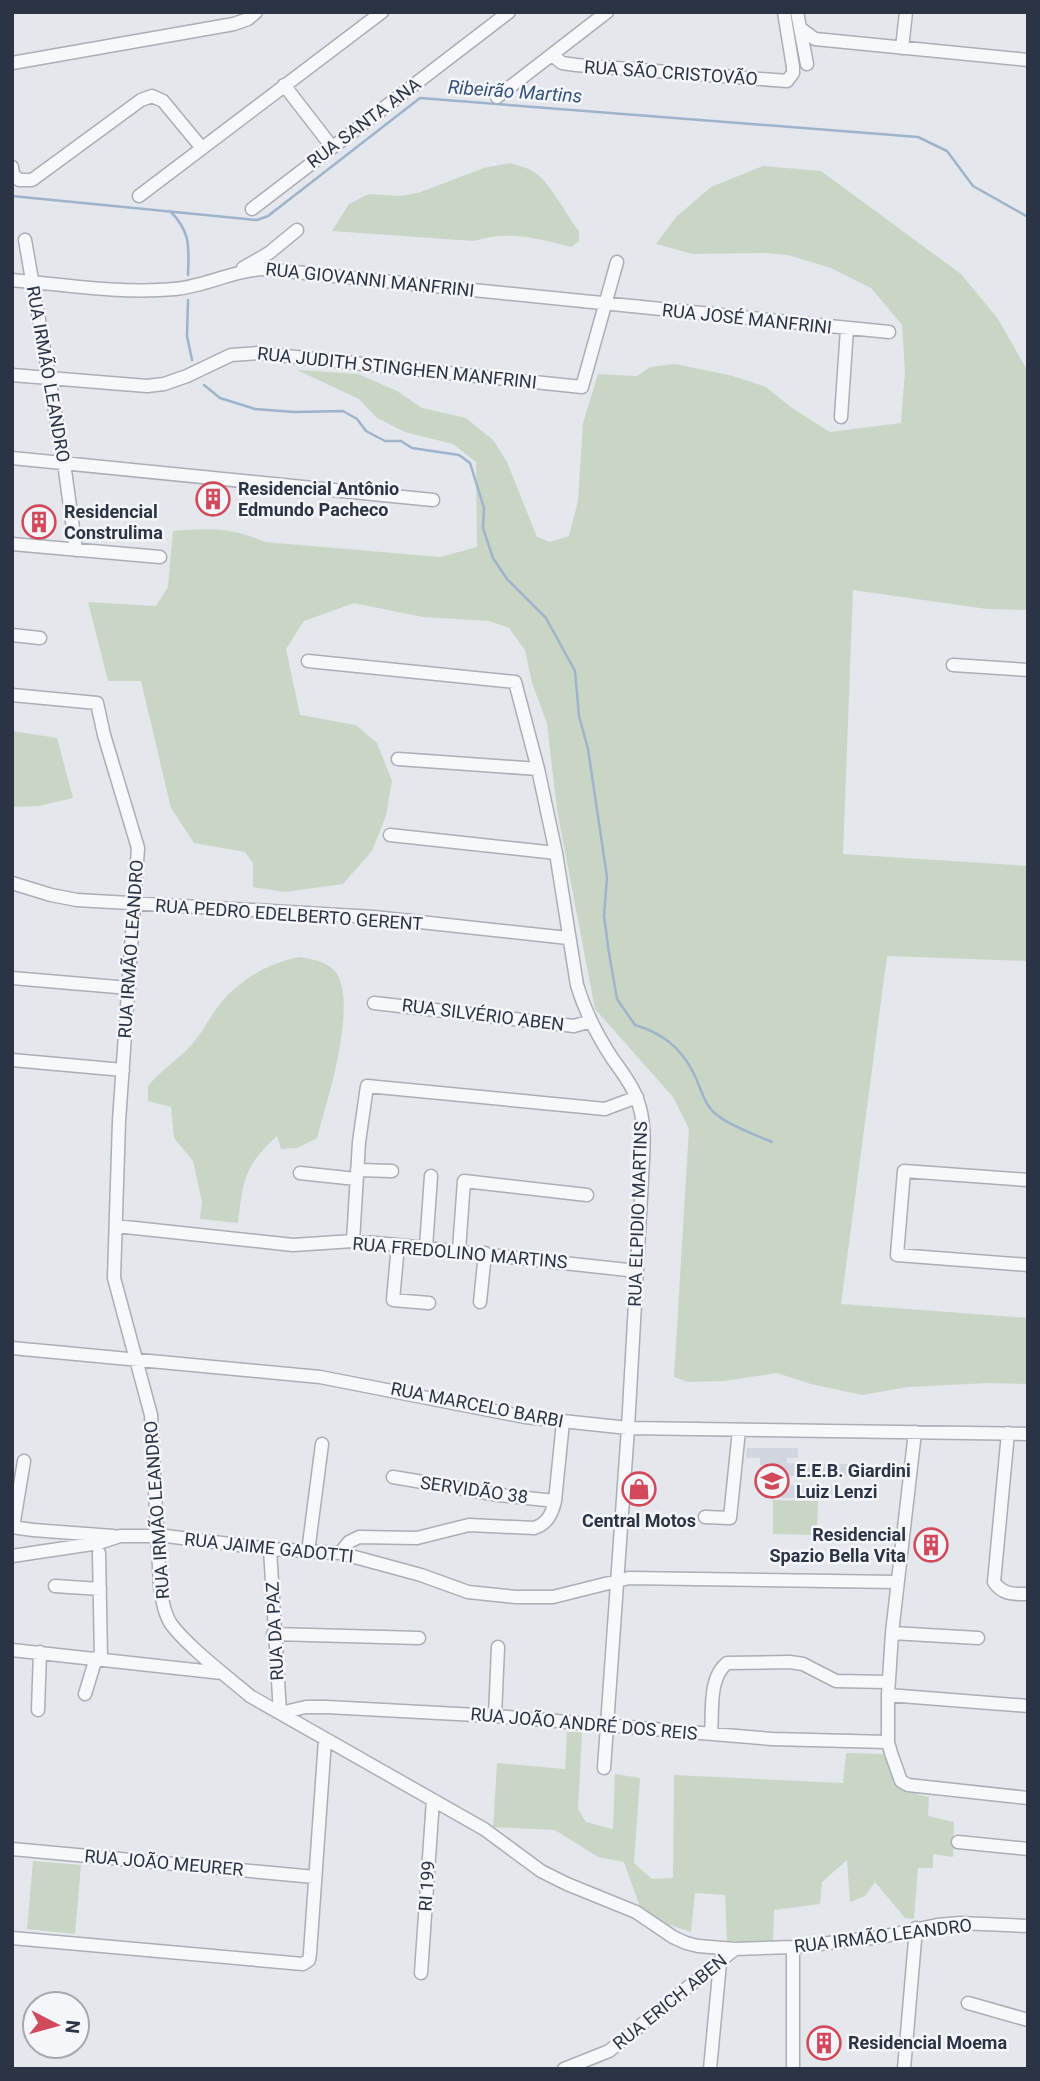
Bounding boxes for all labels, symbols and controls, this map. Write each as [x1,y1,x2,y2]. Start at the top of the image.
street label: RUA SÃO CRISTOVÃO [584,56,758,89]
street label: RUA SANTA ANA [303,73,425,172]
water label: Ribeirão Martins [447,75,583,108]
street label: RUA GIOVANNI MANFRINI [265,258,475,301]
street label: RUA IRMÃO LEANDRO [23,284,74,464]
street label: RUA JOSÉ MANFRINI [661,299,833,338]
street label: RUA JUDITH STINGHEN MANFRINI [256,342,538,393]
place label: Residencial Antônio Edmundo Pacheco [238,478,399,520]
building icon: Residencial Antônio Edmundo Pacheco [194,480,232,518]
place label: Residencial Construlima [64,501,163,543]
building icon: Residencial Construlima [20,503,58,541]
street label: RUA IRMÃO LEANDRO [114,859,147,1039]
street label: RUA PEDRO EDELBERTO GERENT [154,895,424,934]
street label: RUA SILVÉRIO ABEN [401,994,565,1035]
street label: RUA ELPIDIO MARTINS [624,1121,651,1307]
street label: RUA FREDOLINO MARTINS [352,1233,569,1272]
street label: RUA MARCELO BARBI [389,1377,565,1432]
street label: RUA IRMÃO LEANDRO [140,1420,173,1600]
place label: E.E.B. Giardini Luiz Lenzi [796,1460,911,1502]
school or university icon: E.E.B. Giardini Luiz Lenzi [753,1462,791,1500]
shop icon: Central Motos [620,1470,658,1508]
street label: SERVIDÃO 38 [419,1472,529,1507]
place label: Central Motos [582,1510,696,1531]
place label: Residencial Spazio Bella Vita [770,1524,906,1566]
building icon: Residencial Spazio Bella Vita [912,1526,950,1564]
street label: RUA JAIME GADOTTI [183,1528,355,1567]
street label: RUA DA PAZ [261,1581,288,1681]
street label: RUA JOÃO ANDRÉ DOS REIS [470,1703,699,1744]
street label: RUA JOÃO MEURER [84,1845,244,1880]
street label: RI 199 [414,1860,439,1912]
street label: RUA IRMÃO LEANDRO [793,1914,973,1957]
street label: RUA ERICH ABEN [609,1949,731,2054]
north arrow [21,1990,91,2060]
text: N [60,2019,85,2035]
building icon: Residencial Moema [805,2024,843,2062]
place label: Residencial Moema [848,2032,1007,2053]

